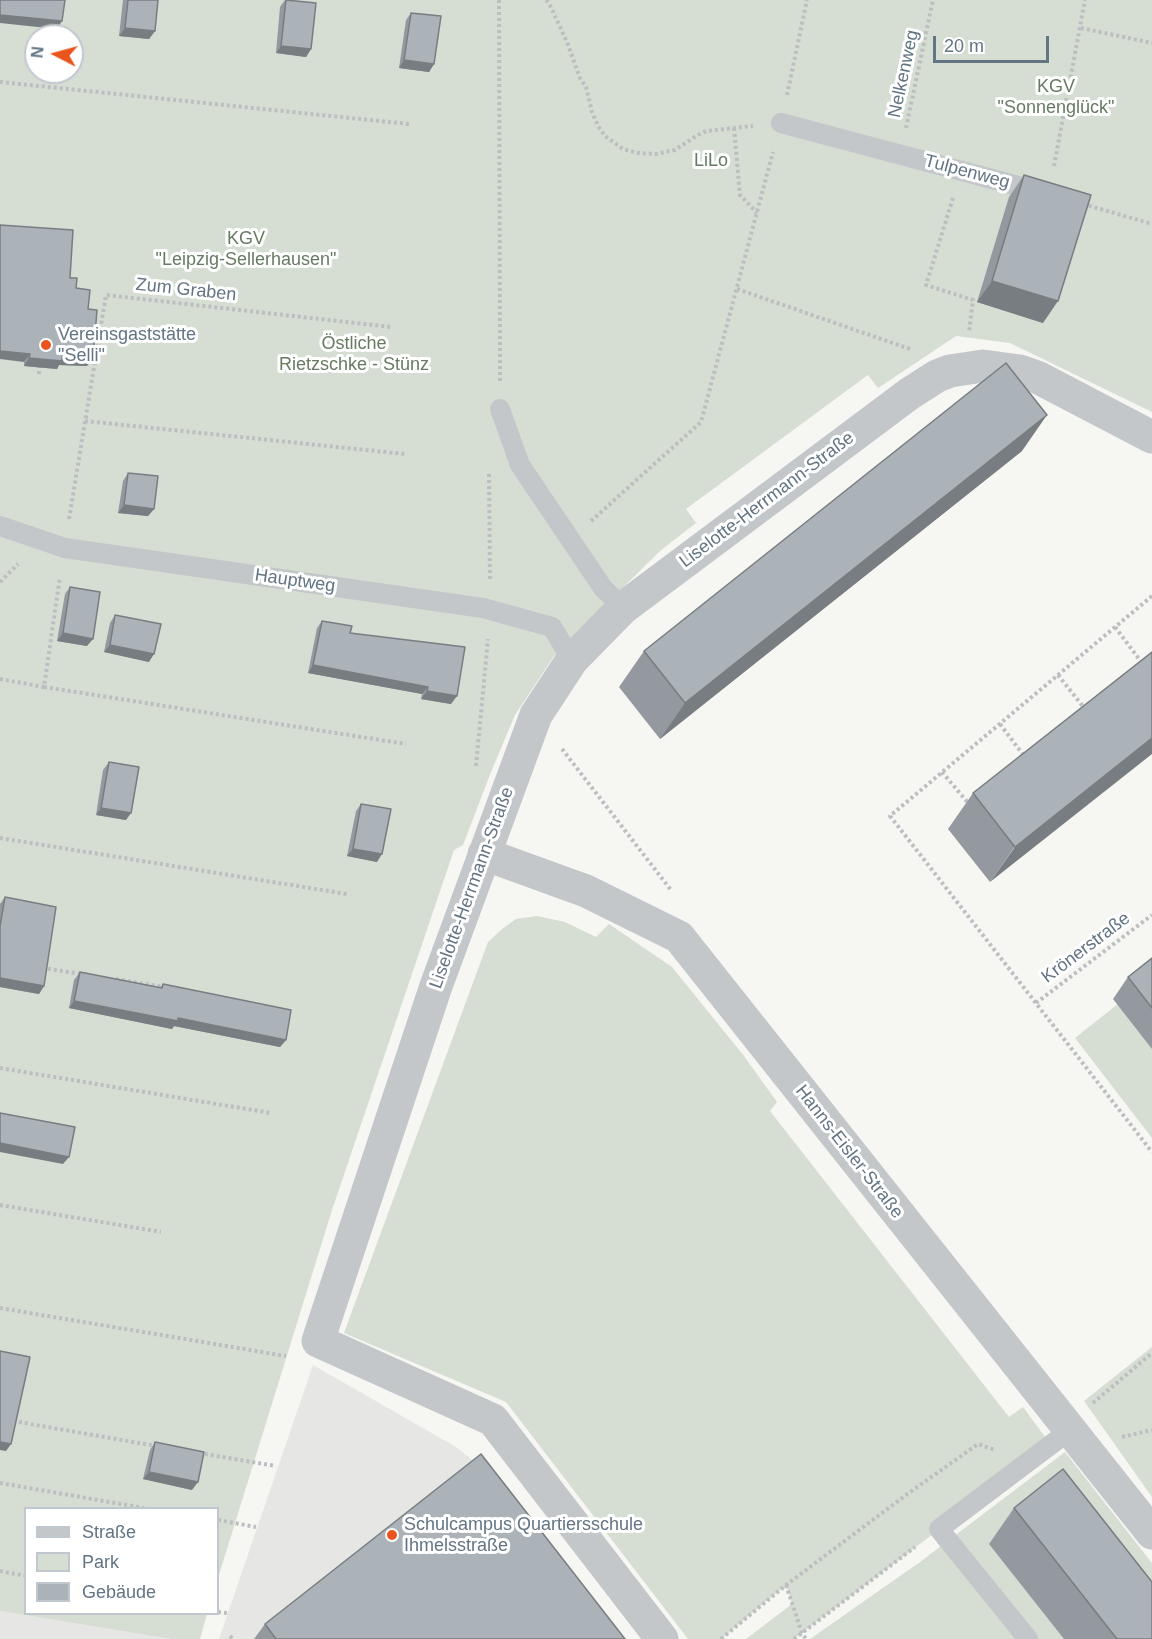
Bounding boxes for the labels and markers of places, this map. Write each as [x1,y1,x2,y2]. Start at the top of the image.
place label: Vereinsgaststätte "Selli" [58,324,196,366]
marker: Vereinsgaststätte "Selli" [39,338,53,352]
place label: Schulcampus Quartiersschule Ihmelsstraße [404,1514,643,1556]
marker: Schulcampus Quartiersschule Ihmelsstraße [385,1528,399,1542]

